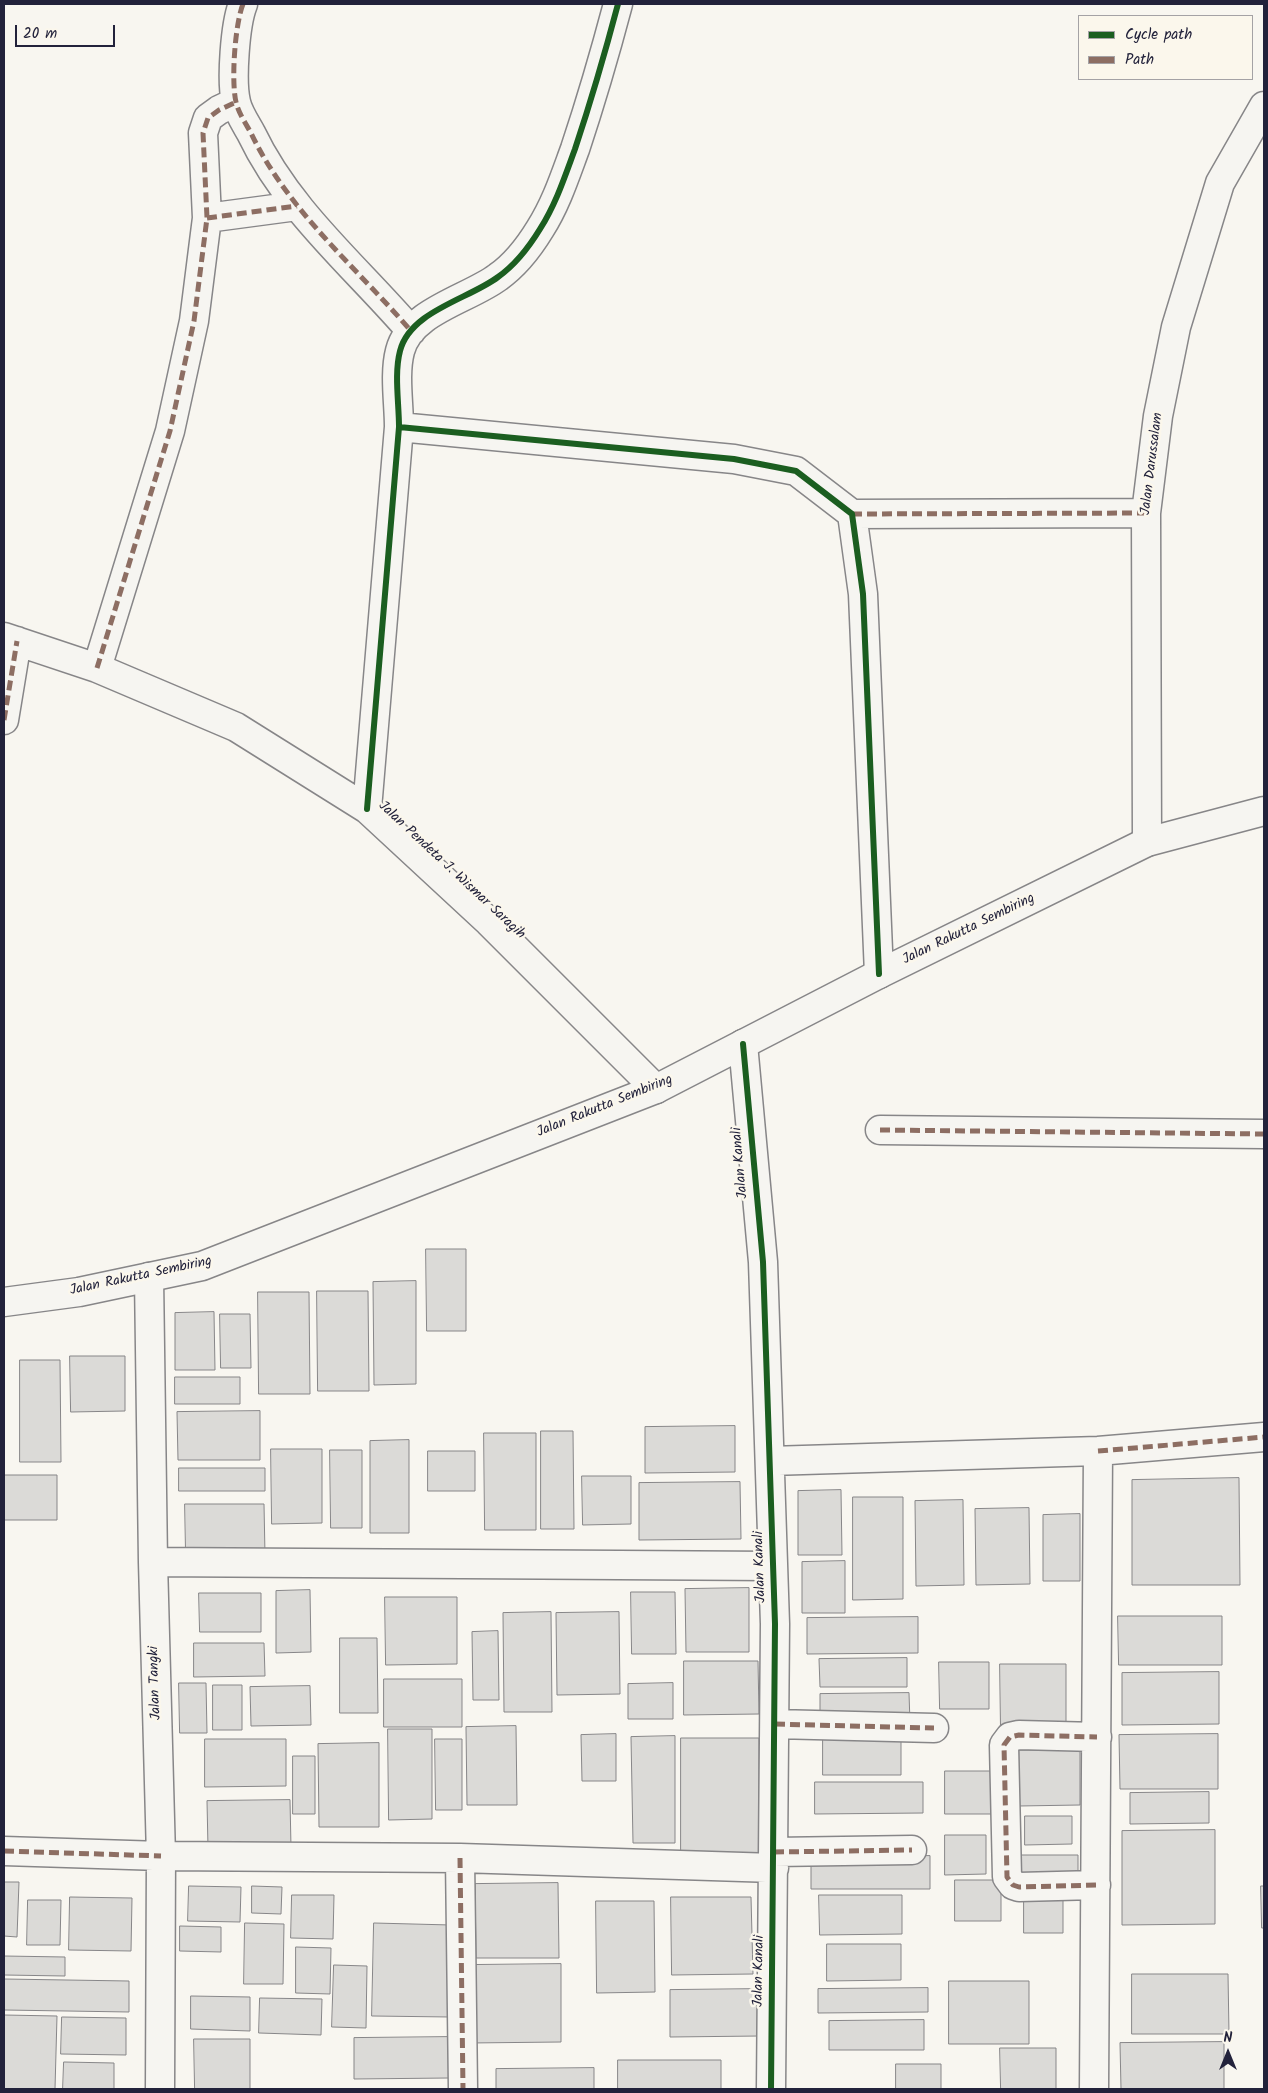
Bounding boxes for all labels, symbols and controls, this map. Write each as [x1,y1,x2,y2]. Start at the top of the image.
scale bar [18,15,118,47]
legend [1078,15,1253,80]
text: 20 m [23,22,57,46]
text: Cycle path [1125,23,1192,47]
text: Path [1125,48,1154,72]
street label: Jalan Darussalam [1138,412,1168,516]
street label: Jalan Pendeta J. Wismar Saragih [374,798,528,944]
street label: Jalan Rakutta Sembiring [900,891,1038,969]
street label: Jalan Rakutta Sembiring [535,1072,675,1142]
street label: Jalan Kanali [730,1126,752,1200]
street label: Jalan Rakutta Sembiring [68,1254,214,1300]
street label: Jalan Kanali [751,1531,771,1603]
street label: Jalan Tangki [146,1646,166,1720]
street label: Jalan Kanali [751,1935,769,2007]
text: N [1224,2027,1232,2049]
north arrow [1203,2028,1253,2078]

